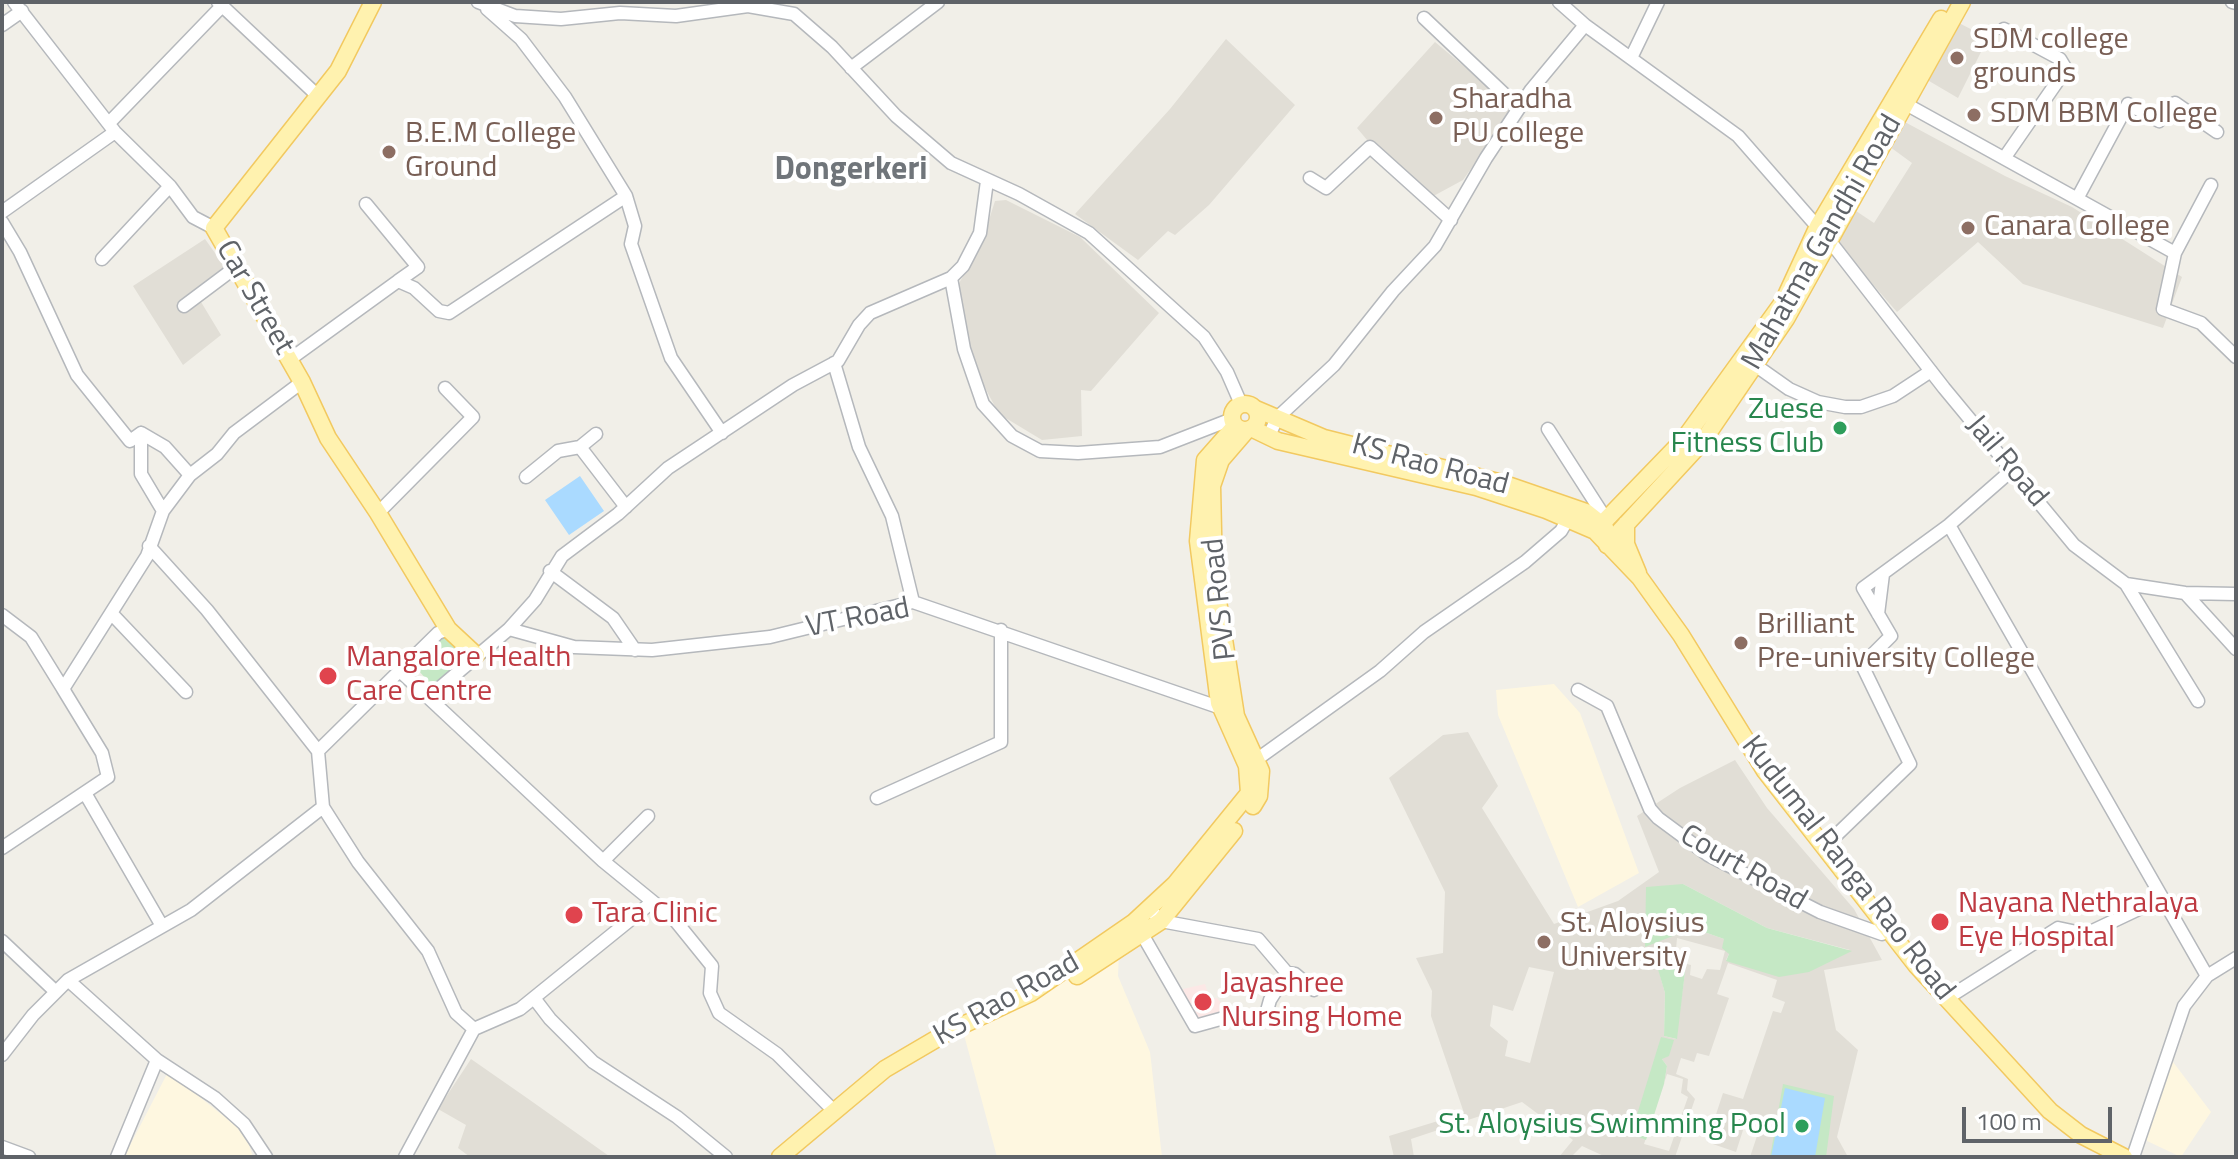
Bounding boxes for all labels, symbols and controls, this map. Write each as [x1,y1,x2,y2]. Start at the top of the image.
place label: SDM college grounds [1973,23,2129,94]
marker: SDM college grounds [1948,49,1966,67]
place label: Sharadha PU college [1452,83,1584,154]
place label: SDM BBM College [1990,97,2218,133]
marker: SDM BBM College [1965,106,1983,124]
marker: Sharadha PU college [1427,109,1445,127]
street label: Mahatma Gandhi Road [1735,109,1911,377]
place label: B.E.M College Ground [405,117,576,188]
marker: B.E.M College Ground [380,143,398,161]
district label: Dongerkeri [774,152,928,190]
place label: Canara College [1984,210,2170,246]
marker: Canara College [1959,219,1977,237]
street label: Car Street [207,235,301,361]
place label: Zuese Fitness Club [1670,393,1824,464]
street label: Jail Road [1957,409,2055,515]
marker: Zuese Fitness Club [1831,419,1849,437]
street label: KS Rao Road [1348,428,1512,504]
street label: PVS Road [1197,536,1245,662]
street label: VT Road [803,591,913,647]
place label: Brilliant Pre-university College [1757,608,2035,678]
marker: Brilliant Pre-university College [1732,634,1750,652]
place label: Mangalore Health Care Centre [346,641,571,712]
marker: Mangalore Health Care Centre [317,665,339,687]
street label: Kudumal Ranga Rao Road [1733,730,1961,1008]
street label: Court Road [1673,818,1813,920]
place label: Nayana Nethralaya Eye Hospital [1958,887,2198,958]
place label: Tara Clinic [592,897,718,933]
marker: Tara Clinic [563,904,585,926]
place label: St. Aloysius University [1560,907,1705,978]
marker: Nayana Nethralaya Eye Hospital [1929,911,1951,933]
marker: St. Aloysius University [1535,933,1553,951]
street label: KS Rao Road [928,945,1086,1055]
place label: Jayashree Nursing Home [1221,967,1402,1038]
marker: Jayashree Nursing Home [1192,991,1214,1013]
scale bar [1966,1091,2116,1141]
text: 100 m [1976,1103,2042,1139]
place label: St. Aloysius Swimming Pool [1438,1108,1786,1144]
marker: St. Aloysius Swimming Pool [1793,1117,1811,1135]

